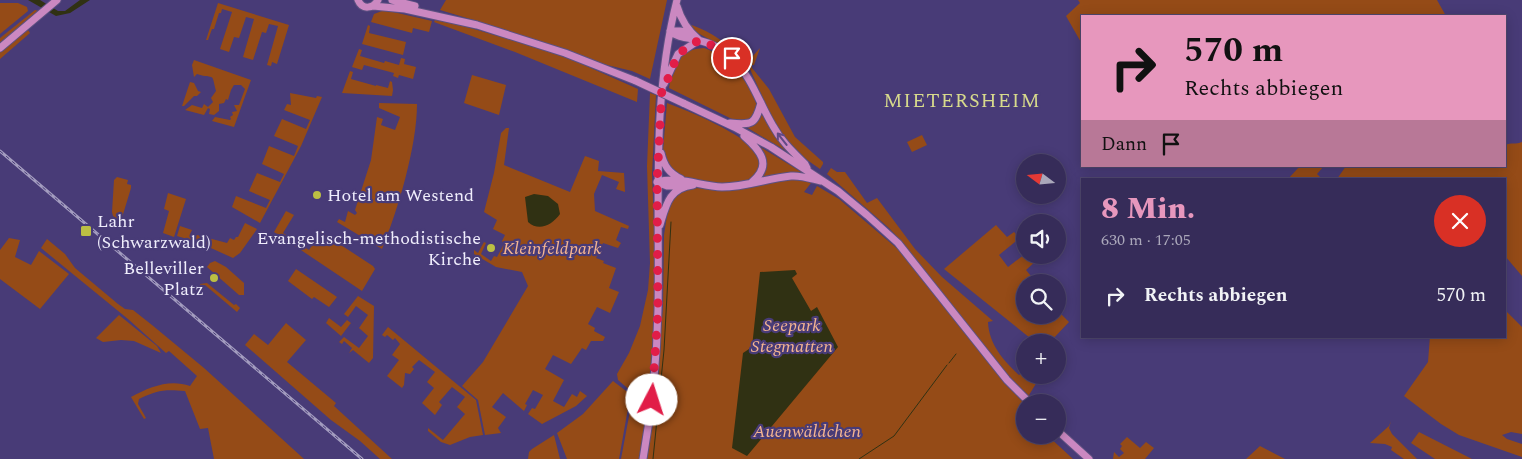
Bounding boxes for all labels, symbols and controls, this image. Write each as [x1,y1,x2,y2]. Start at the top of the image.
text: 570 m [1184,24,1283,77]
icon: right [1101,35,1166,100]
pin [711,37,753,79]
icon: arrive [718,44,746,72]
text: Rechts abbiegen [1184,72,1343,105]
district label: MIETERSHEIM [883,86,1041,116]
text: Dann [1101,130,1147,159]
icon: arrive [1157,130,1185,158]
one-way arrow [776,133,787,146]
north arrow [1016,154,1066,204]
map controls [1016,154,1066,444]
place label: Hotel am Westend [327,182,474,209]
text: 8 Min. [1101,186,1195,232]
marker: Hotel am Westend [311,189,323,201]
button: close [1434,195,1486,247]
place label: Lahr (Schwarzwald) [97,208,211,256]
button: sound [1016,214,1066,264]
marker: Lahr (Schwarzwald) [79,224,93,238]
place label: Evangelisch-methodistische Kirche [257,225,481,273]
text: 630 m · 17:05 [1101,228,1191,252]
park label: Kleinfeldpark [502,235,602,262]
marker: Evangelisch-methodistische Kirche [485,242,497,254]
place label: Belleviller Platz [123,255,204,303]
marker: Belleviller Platz [208,272,220,284]
button: search [1016,274,1066,324]
text: Rechts abbiegen [1144,281,1288,310]
text: 570 m [1436,281,1486,310]
icon: right [1101,282,1129,310]
park label: Seepark Stegmatten [751,312,833,360]
button: + [1016,334,1066,384]
position arrow [625,373,677,425]
button: − [1016,394,1066,444]
park label: Auenwäldchen [752,418,861,445]

